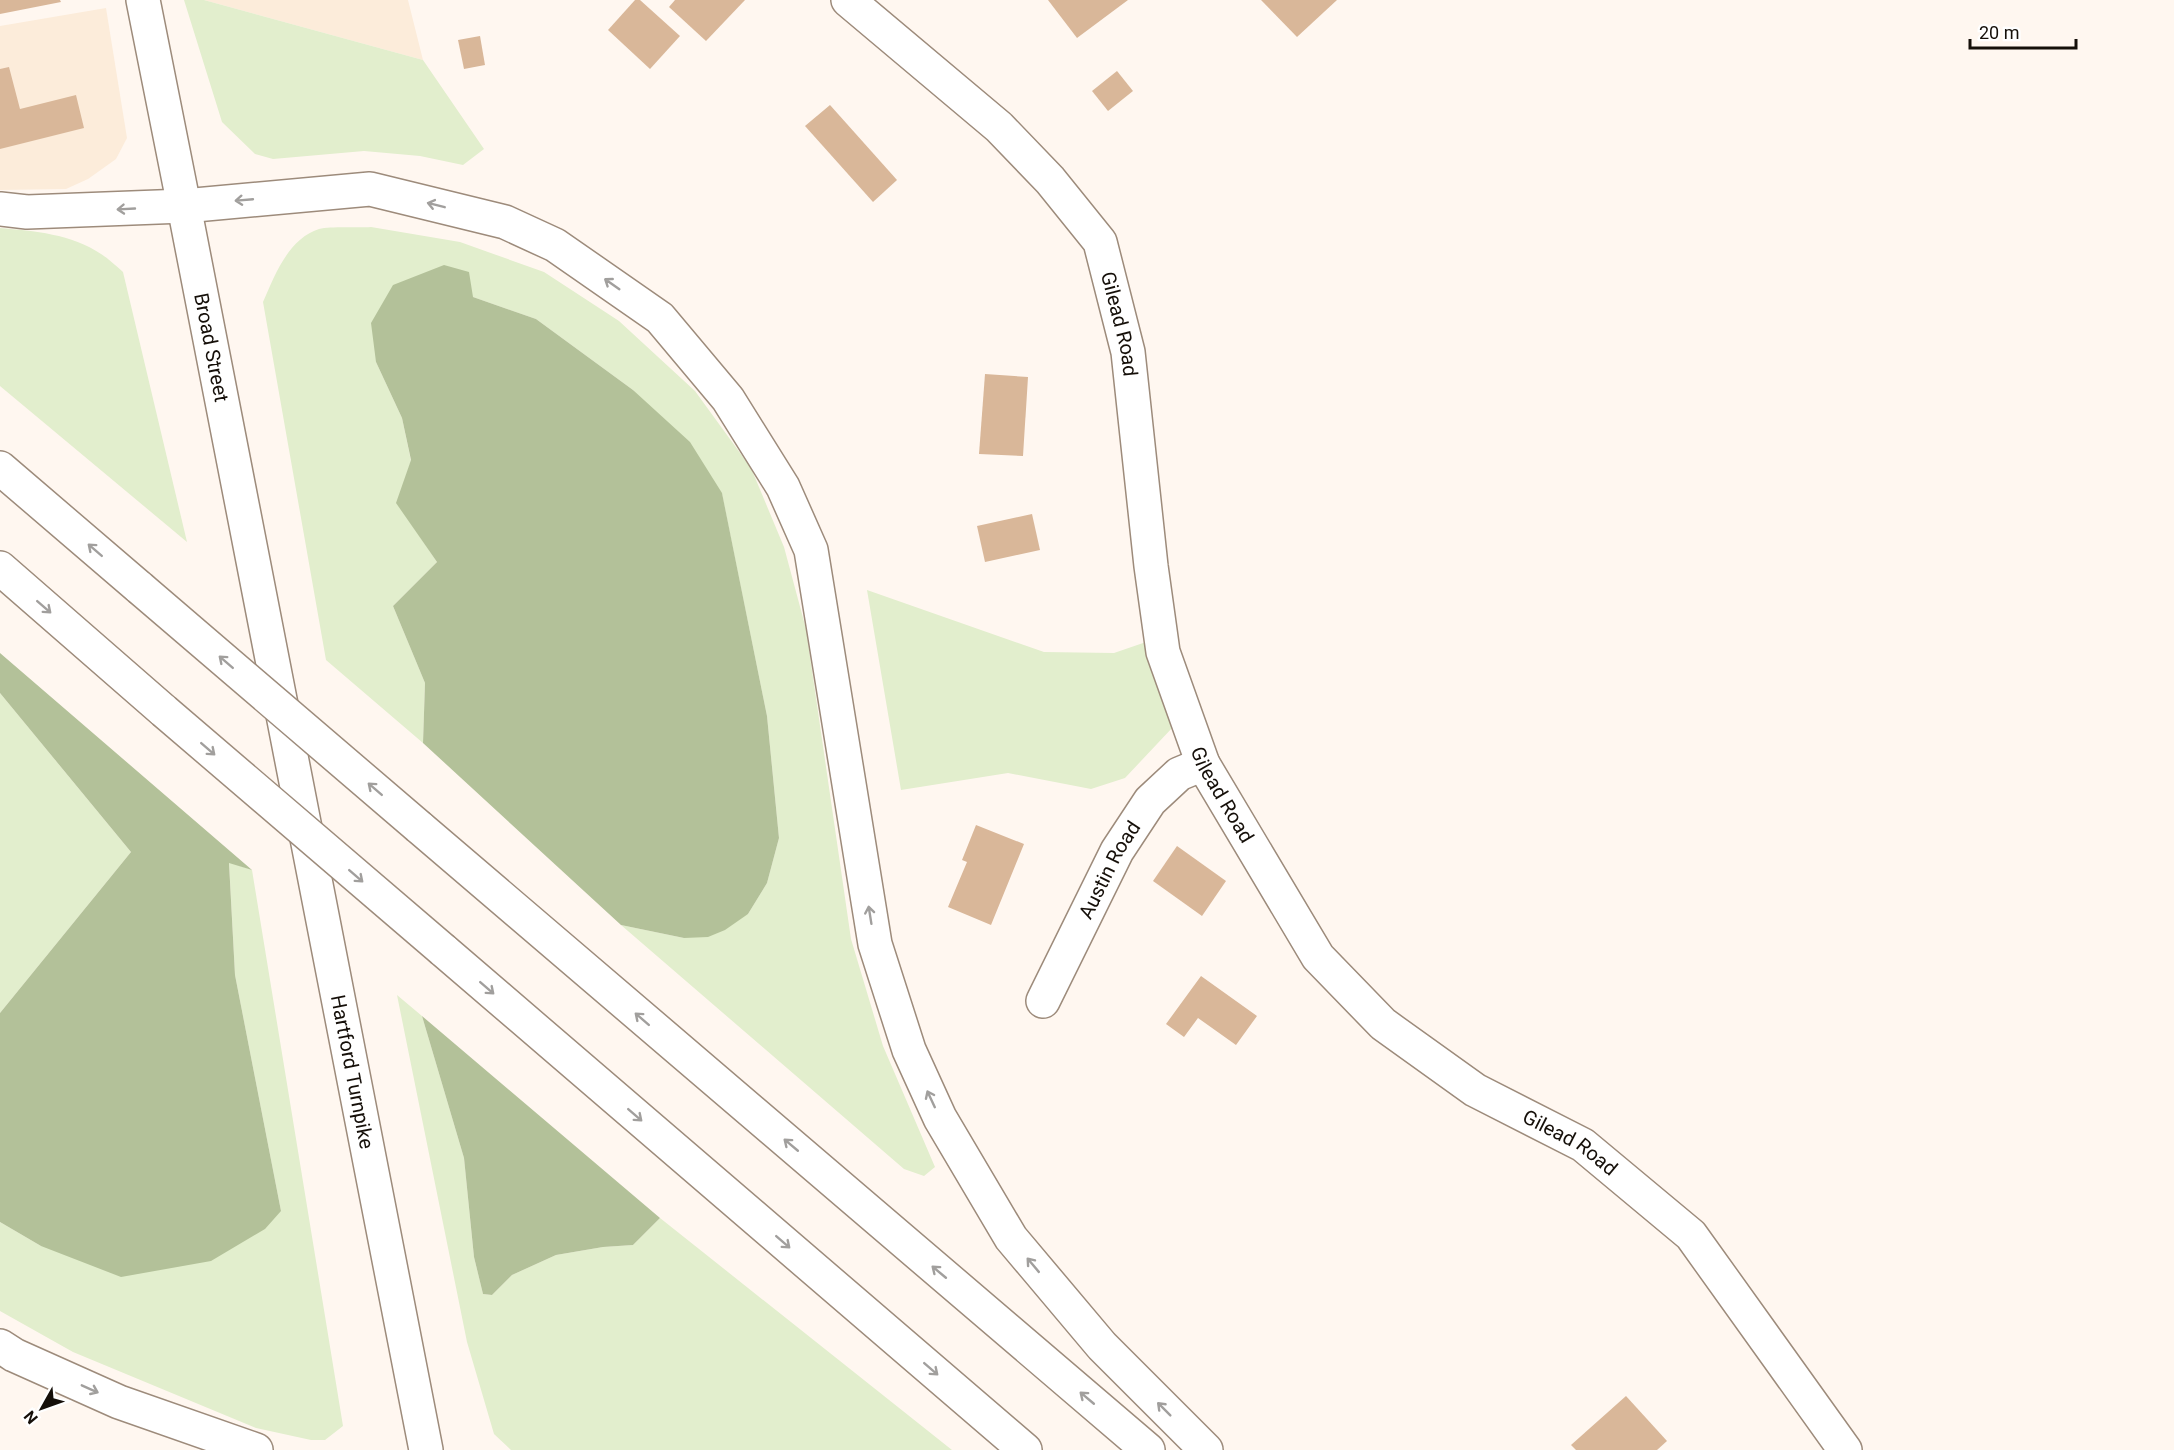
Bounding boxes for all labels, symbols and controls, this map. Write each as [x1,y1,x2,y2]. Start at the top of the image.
scale bar [1970,12,2076,50]
text: 20 m [1979,22,2019,43]
one-way arrow [234,195,254,206]
one-way arrow [427,198,446,210]
one-way arrow [116,203,136,214]
street label: Gilead Road [1096,269,1143,378]
one-way arrow [604,277,620,290]
street label: Broad Street [189,291,234,404]
one-way arrow [88,543,103,557]
one-way arrow [36,600,51,614]
one-way arrow [219,655,234,669]
one-way arrow [200,742,215,756]
street label: Gilead Road [1186,743,1259,847]
one-way arrow [368,782,383,796]
street label: Austin Road [1073,816,1146,923]
one-way arrow [348,869,363,883]
one-way arrow [865,905,876,925]
one-way arrow [479,982,495,995]
street label: Hartford Turnpike [326,993,379,1151]
one-way arrow [634,1012,650,1025]
one-way arrow [925,1090,936,1108]
street label: Gilead Road [1519,1104,1622,1181]
one-way arrow [627,1109,643,1122]
one-way arrow [784,1138,799,1152]
one-way arrow [775,1236,791,1249]
one-way arrow [1026,1258,1040,1273]
one-way arrow [932,1265,947,1279]
one-way arrow [923,1362,938,1376]
north arrow [12,1378,72,1438]
one-way arrow [81,1384,99,1395]
one-way arrow [1079,1392,1095,1405]
one-way arrow [1157,1401,1172,1416]
text: N [20,1407,42,1428]

